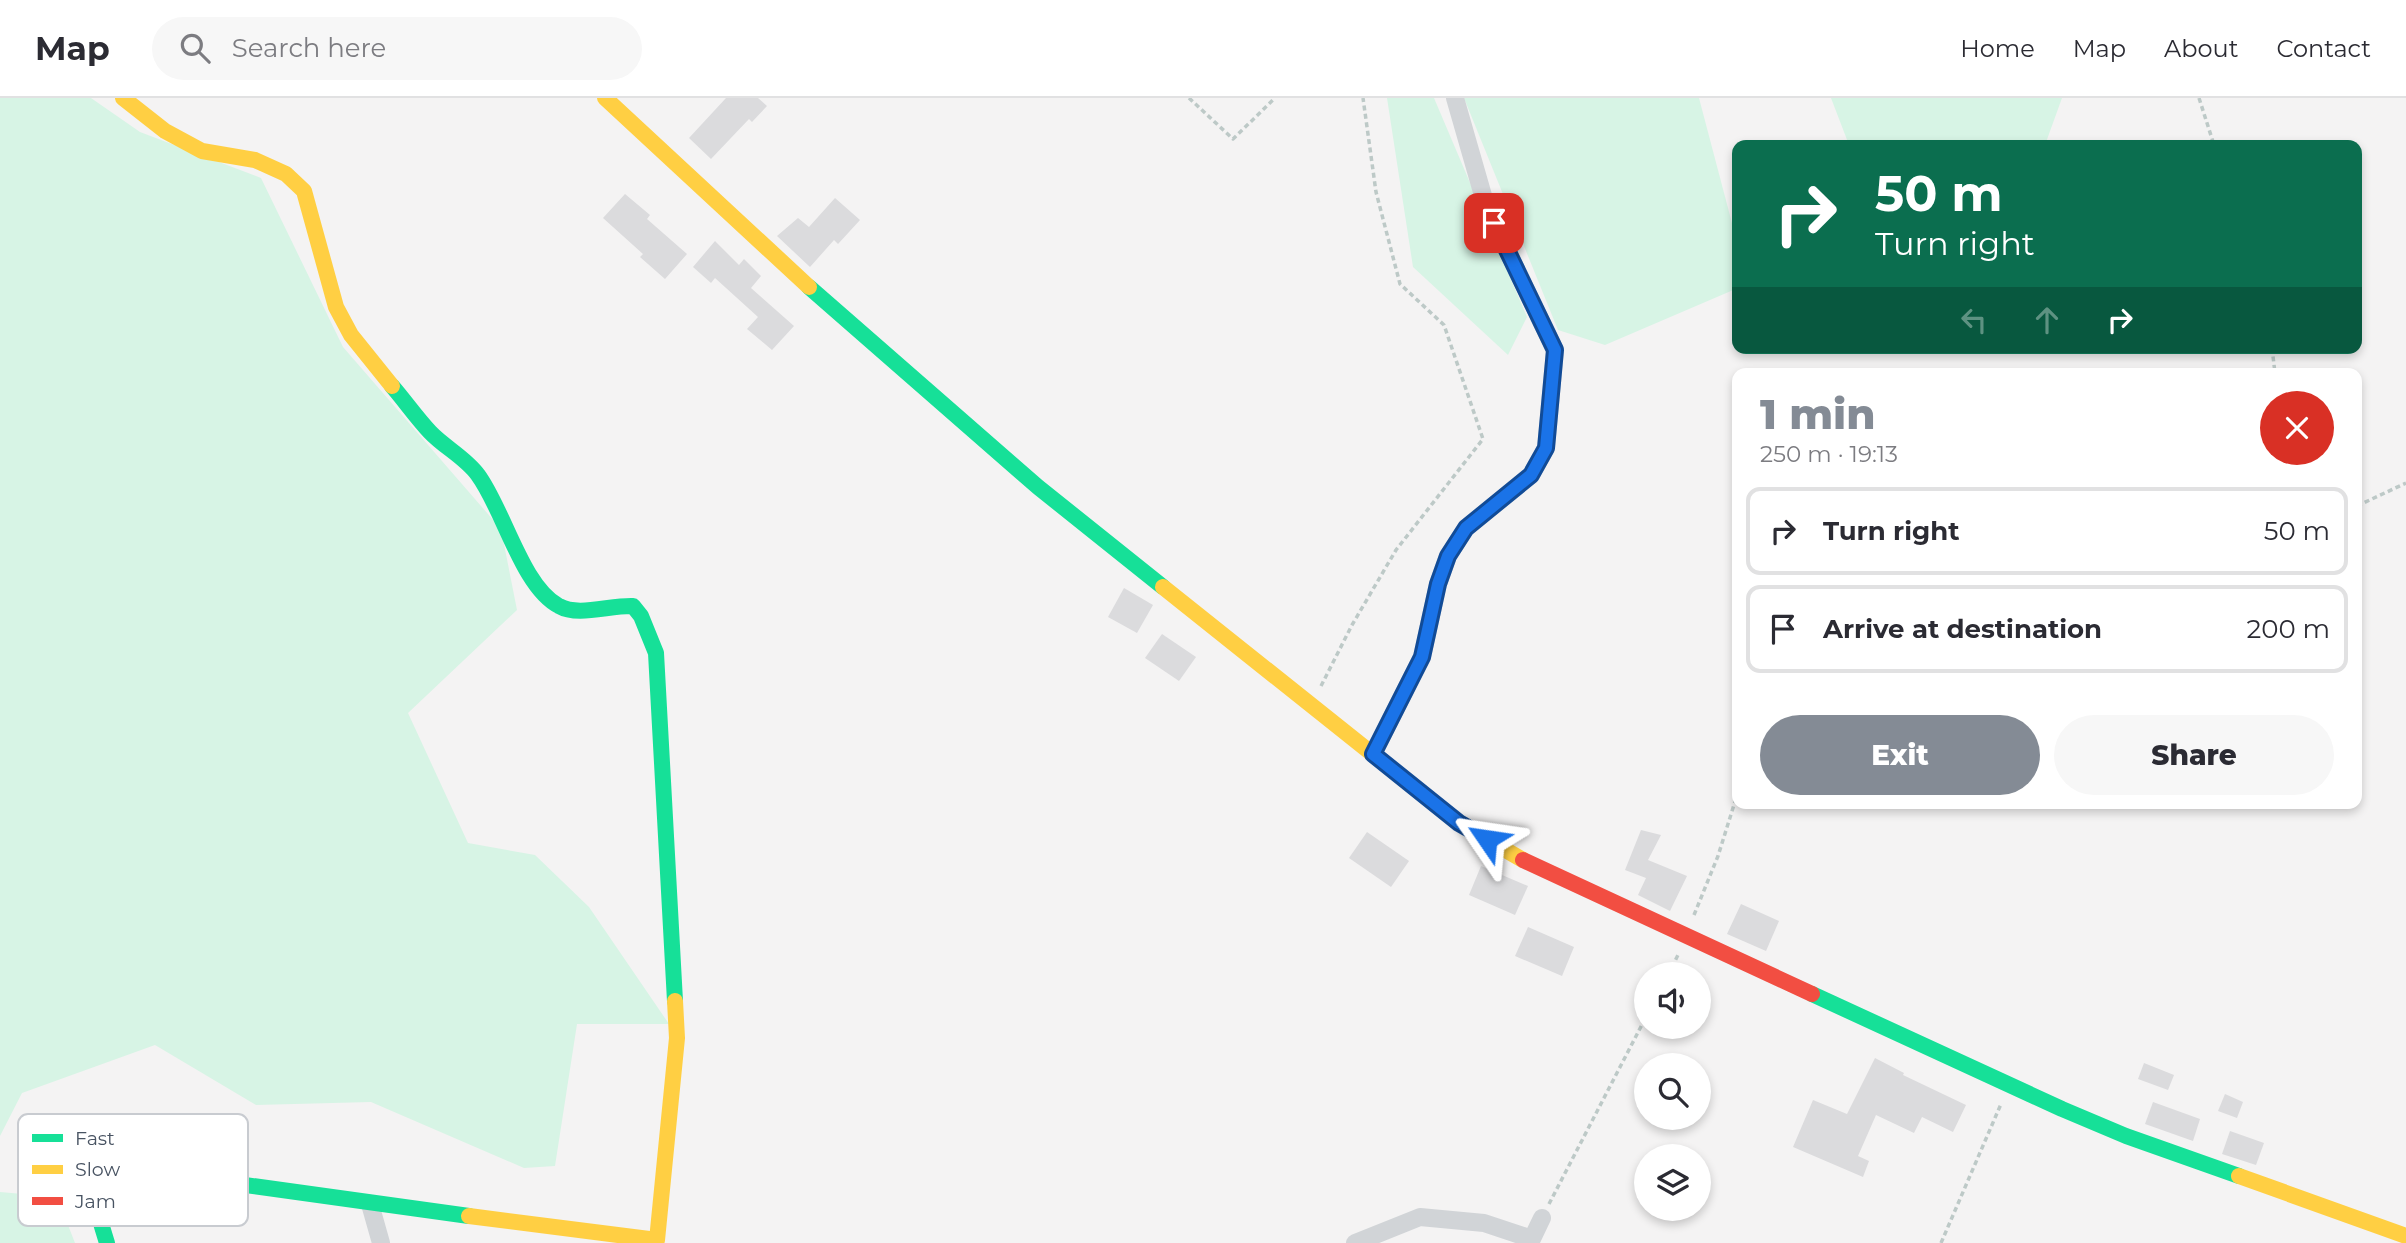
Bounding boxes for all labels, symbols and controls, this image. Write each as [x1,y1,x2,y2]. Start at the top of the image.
search box [152,17,642,80]
text: Map [35,28,110,68]
icon: search [176,29,214,67]
text: Search here [232,32,386,64]
text: Home [1960,34,2035,63]
text: Map [2073,34,2126,63]
text: About [2164,34,2238,63]
text: Contact [2276,34,2371,63]
text: 50 m [1875,164,2003,223]
icon: right [1760,168,1851,259]
pin [1464,193,1524,253]
icon: arrive [1475,204,1513,242]
text: Turn right [1875,224,2035,263]
icon: left [1955,301,1993,339]
icon: ahead [2028,301,2066,339]
icon: right [2101,301,2139,339]
text: 1 min [1760,388,1876,440]
button: close [2260,391,2334,465]
text: 250 m · 19:13 [1760,440,1898,468]
icon: right [1764,512,1802,550]
text: Turn right [1823,515,1959,547]
text: 50 m [2264,515,2330,547]
icon: arrive [1764,610,1802,648]
text: Arrive at destination [1823,613,2102,645]
text: 200 m [2246,613,2330,645]
button: Exit [1760,715,2040,795]
button: Share [2054,715,2334,795]
position arrow [1450,802,1524,876]
map controls [1634,962,1711,1221]
button: sound [1634,962,1711,1039]
button: search [1634,1053,1711,1130]
legend [18,1114,248,1226]
text: Fast [75,1127,115,1150]
button: layers [1634,1144,1711,1221]
text: Slow [75,1158,120,1181]
text: Jam [74,1190,116,1213]

